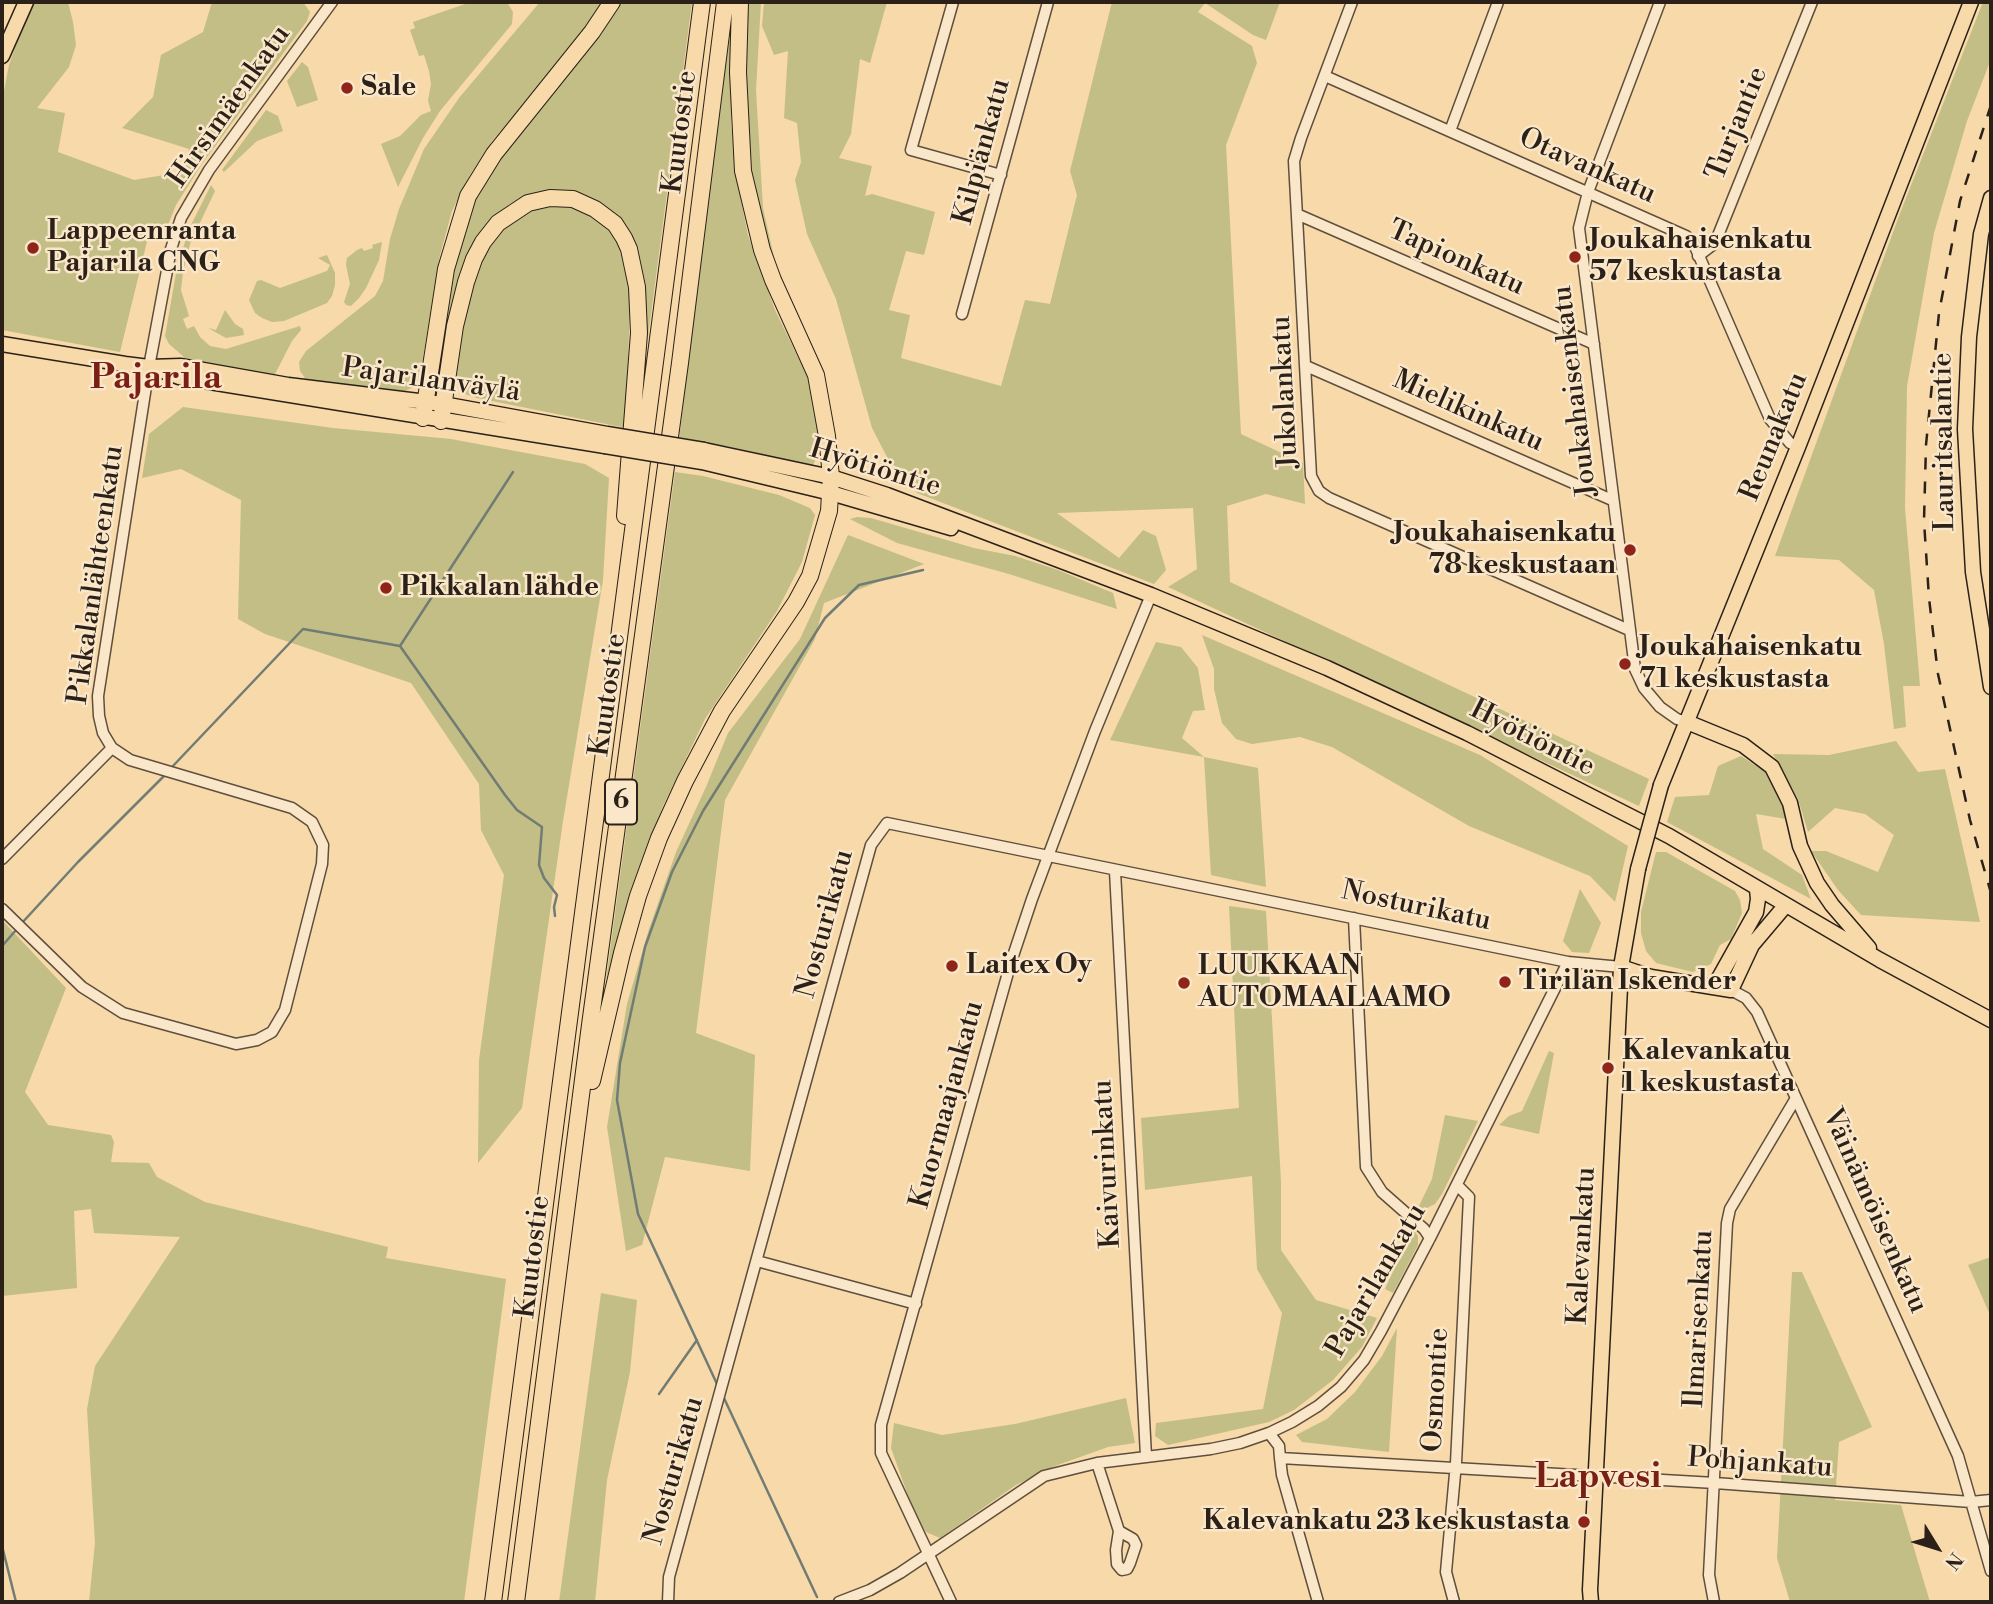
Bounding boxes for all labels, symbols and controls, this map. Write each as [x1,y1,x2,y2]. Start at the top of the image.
street label: Hirsimäenkatu [162,19,298,195]
street label: Turjantie [1700,62,1776,186]
street label: Kuutostie [657,68,705,196]
place label: Sale [361,71,416,105]
street label: Kilpiänkatu [947,75,1019,229]
marker: Sale [339,80,355,96]
street label: Otavankatu [1513,122,1661,212]
street label: Tapionkatu [1383,214,1529,304]
place label: Lappeenranta Pajarila CNG [47,215,236,281]
place label: Joukahaisenkatu 57 keskustasta [1589,224,1812,290]
marker: Lappeenranta Pajarila CNG [25,240,41,256]
marker: Joukahaisenkatu 57 keskustasta [1567,249,1583,265]
street label: Joukahaisenkatu [1546,284,1606,498]
street label: Jukolankatu [1265,315,1307,469]
street label: Pajarilanväylä [340,352,522,410]
street label: Lauritsalantie [1927,352,1963,532]
district label: Pajarila [90,359,222,401]
street label: Mielikinkatu [1387,364,1549,460]
street label: Reunakatu [1734,368,1816,506]
street label: Hyötiöntie [805,433,945,505]
street label: Pikkalanlähteenkatu [62,443,132,707]
place label: Joukahaisenkatu 78 keskustaan [1393,517,1616,583]
marker: Joukahaisenkatu 78 keskustaan [1622,542,1638,558]
place label: Pikkalan lähde [400,571,599,605]
marker: Pikkalan lähde [378,580,394,596]
street label: Kuutostie [584,631,634,759]
place label: Joukahaisenkatu 71 keskustasta [1639,631,1862,697]
marker: Joukahaisenkatu 71 keskustasta [1617,656,1633,672]
street label: Hyötiöntie [1464,693,1600,785]
road number: 6 [605,780,637,824]
street label: Nosturikatu [790,846,862,1002]
street label: Nosturikatu [1338,875,1494,939]
place label: Laitex Oy [966,949,1092,983]
place label: LUUKKAAN AUTOMAALAAMO [1198,950,1451,1016]
marker: Laitex Oy [944,958,960,974]
place label: Tirilän Iskender [1519,965,1737,999]
marker: Tirilän Iskender [1497,974,1513,990]
marker: LUUKKAAN AUTOMAALAAMO [1176,975,1192,991]
street label: Kuormaajankatu [904,998,992,1212]
place label: Kalevankatu 1 keskustasta [1622,1035,1795,1101]
marker: Kalevankatu 1 keskustasta [1600,1060,1616,1076]
street label: Kaivurinkatu [1087,1079,1129,1249]
street label: Väinämöisenkatu [1814,1104,1934,1318]
street label: Kalevankatu [1562,1166,1604,1326]
street label: Kuutostie [510,1193,558,1321]
street label: Pajarilankatu [1320,1198,1434,1364]
street label: Ilmarisenkatu [1679,1229,1721,1409]
street label: Osmontie [1417,1327,1457,1453]
street label: Nosturikatu [638,1393,712,1549]
street label: Pohjankatu [1686,1442,1834,1486]
district label: Lapvesi [1535,1458,1661,1500]
place label: Kalevankatu 23 keskustasta [1203,1505,1570,1539]
north arrow [1902,1513,1972,1583]
marker: Kalevankatu 23 keskustasta [1576,1514,1592,1530]
text: N [1939,1548,1968,1574]

